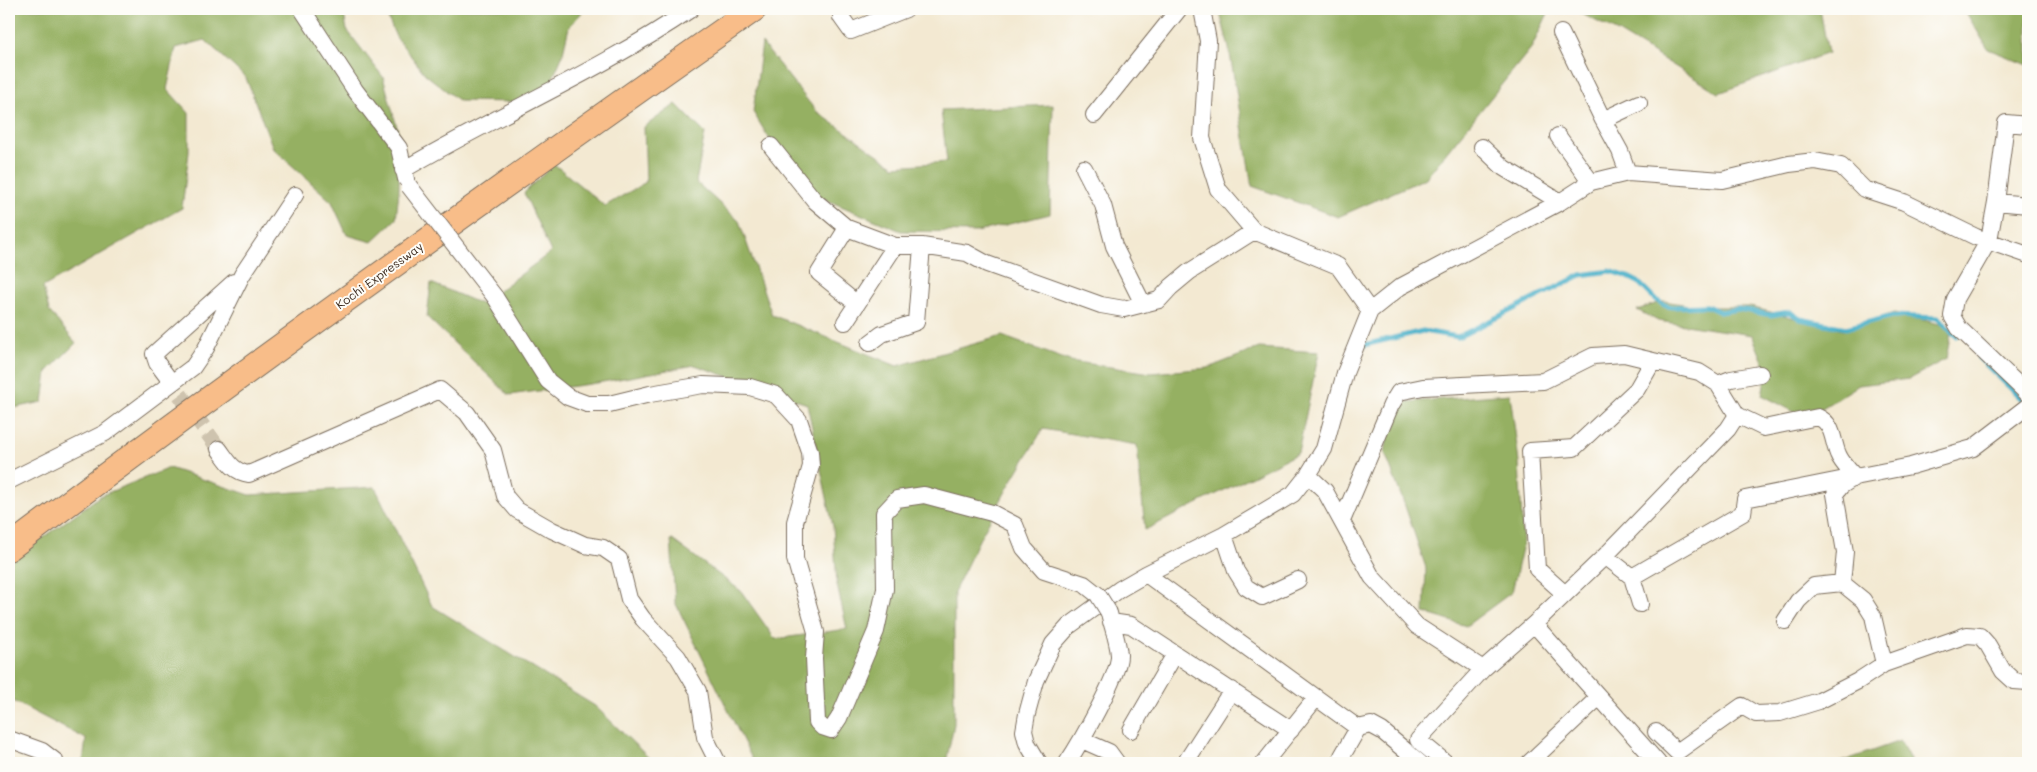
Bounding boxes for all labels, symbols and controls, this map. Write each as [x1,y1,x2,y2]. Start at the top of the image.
street label: Kochi Expressway [332,238,426,312]

